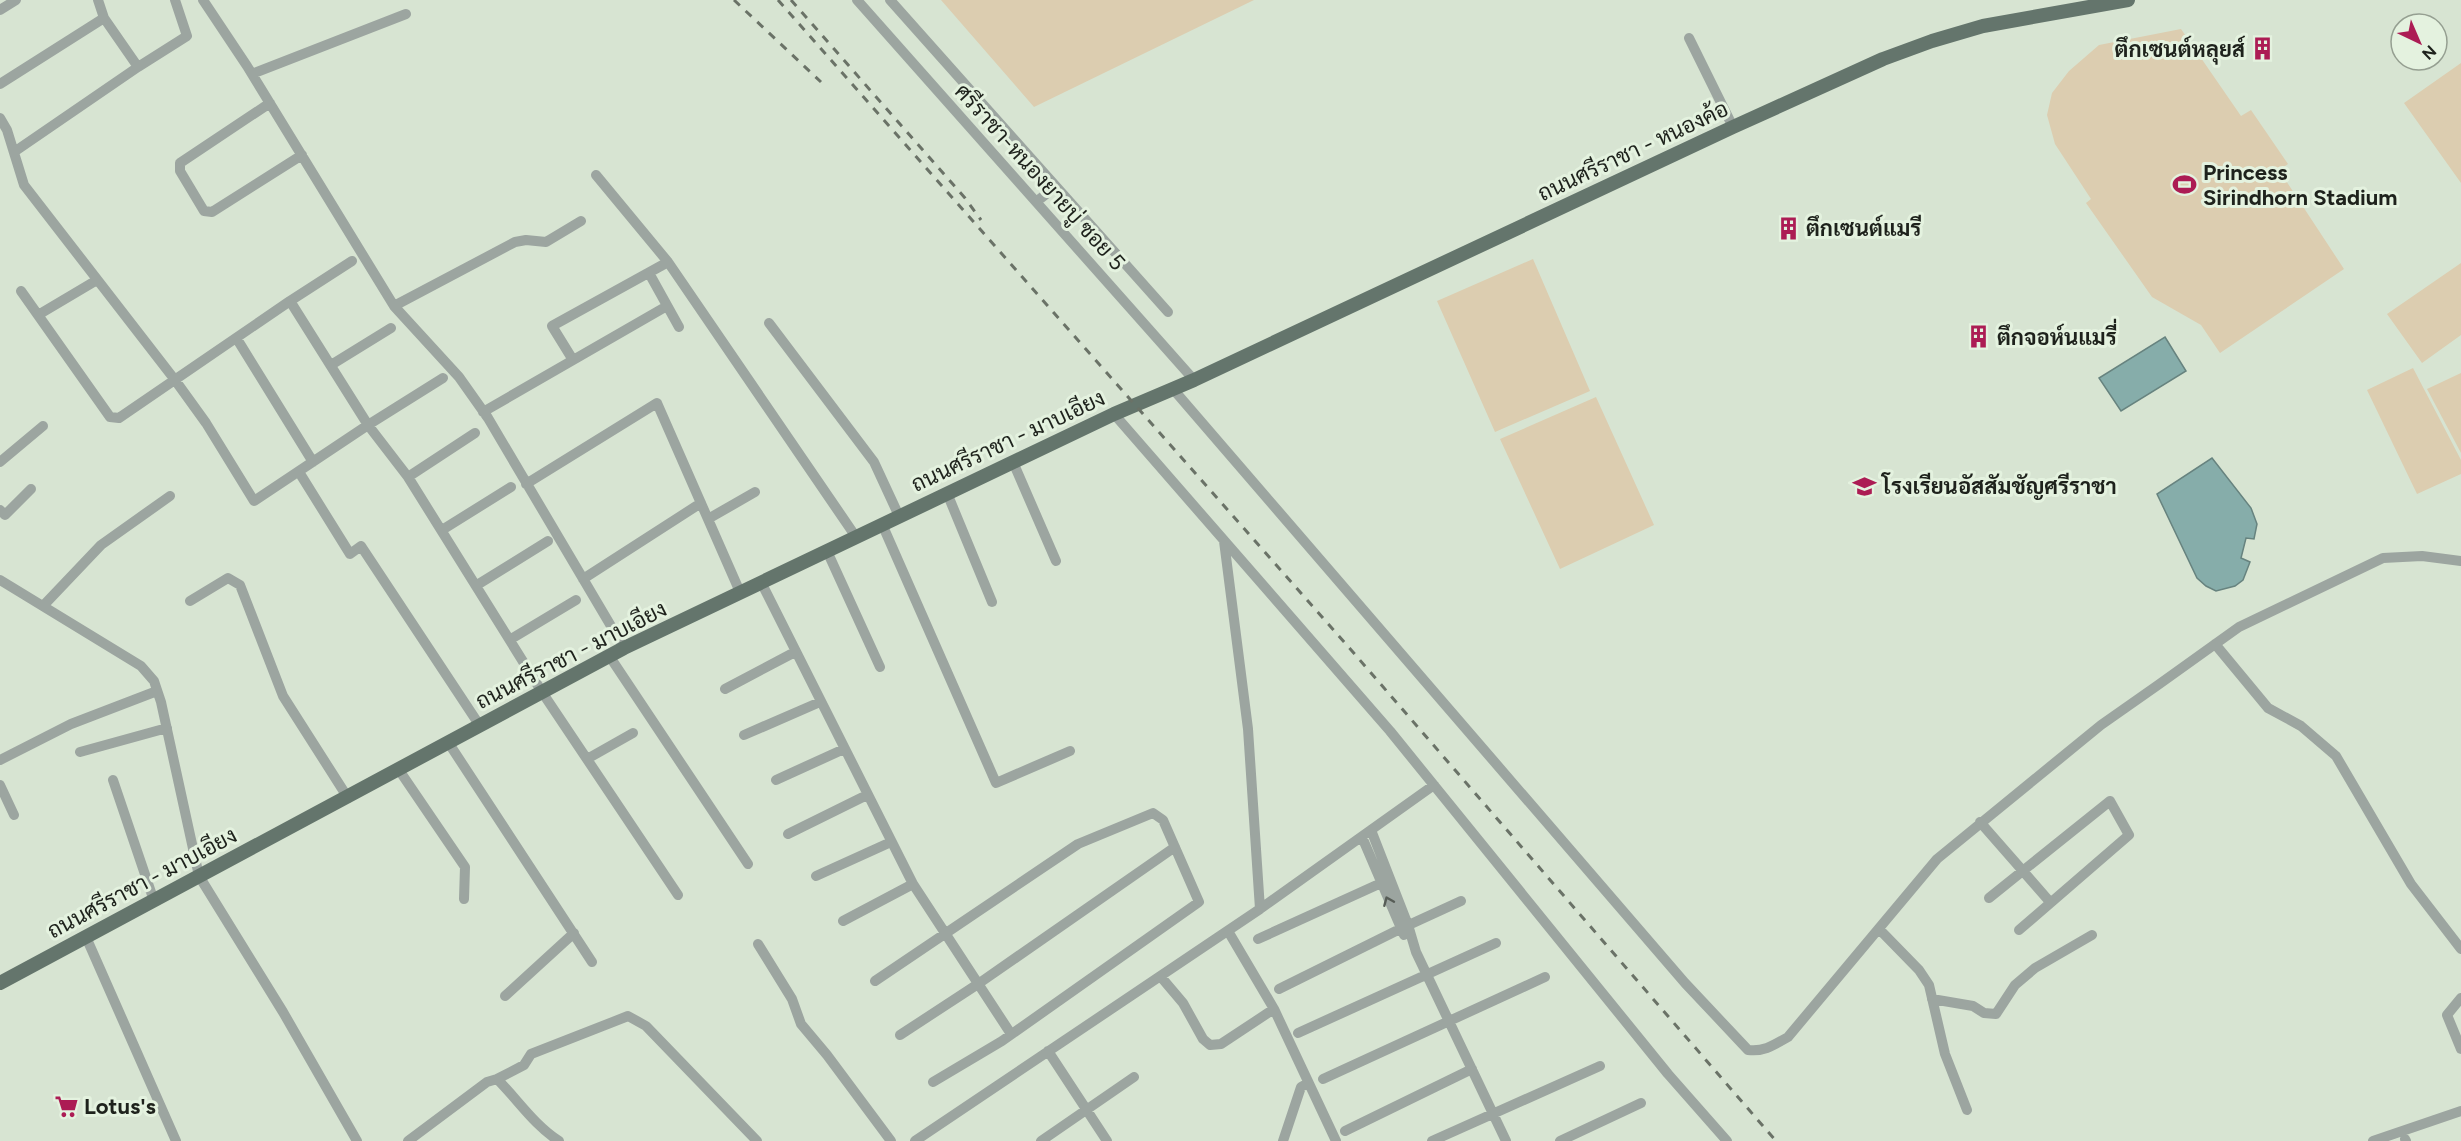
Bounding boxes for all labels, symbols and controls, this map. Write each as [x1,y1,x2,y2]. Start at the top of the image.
north arrow [2389,12,2449,72]
place label: ตึกเซนต์หลุยส์ [2115,35,2246,65]
building icon: ตึกเซนต์หลุยส์ [2250,36,2276,62]
text: N [2418,41,2440,64]
street label: ศรีราชา-หนองยายบู่ ซอย 5 [948,78,1131,277]
street label: ถนนศรีราชา - หนองค้อ [1533,94,1733,207]
place label: Princess Sirindhorn Stadium [2203,159,2397,211]
sports icon: Princess Sirindhorn Stadium [2172,172,2198,198]
place label: ตึกเซนต์แมรี [1806,214,1921,242]
building icon: ตึกเซนต์แมรี [1775,215,1801,241]
place label: ตึกจอห์นแมรี่ [1997,318,2117,351]
building icon: ตึกจอห์นแมรี่ [1966,324,1992,350]
street label: ถนนศรีราชา - มาบเอียง [907,384,1109,498]
place label: โรงเรียนอัสสัมชัญศรีราชา [1880,472,2117,500]
school or university icon: โรงเรียนอัสสัมชัญศรีราชา [1851,473,1877,499]
street label: ถนนศรีราชา - มาบเอียง [471,595,671,715]
street label: ถนนศรีราชา - มาบเอียง [43,822,241,944]
one-way arrow [1383,897,1395,908]
supermarket icon: Lotus's [53,1093,79,1119]
place label: Lotus's [84,1093,156,1120]

